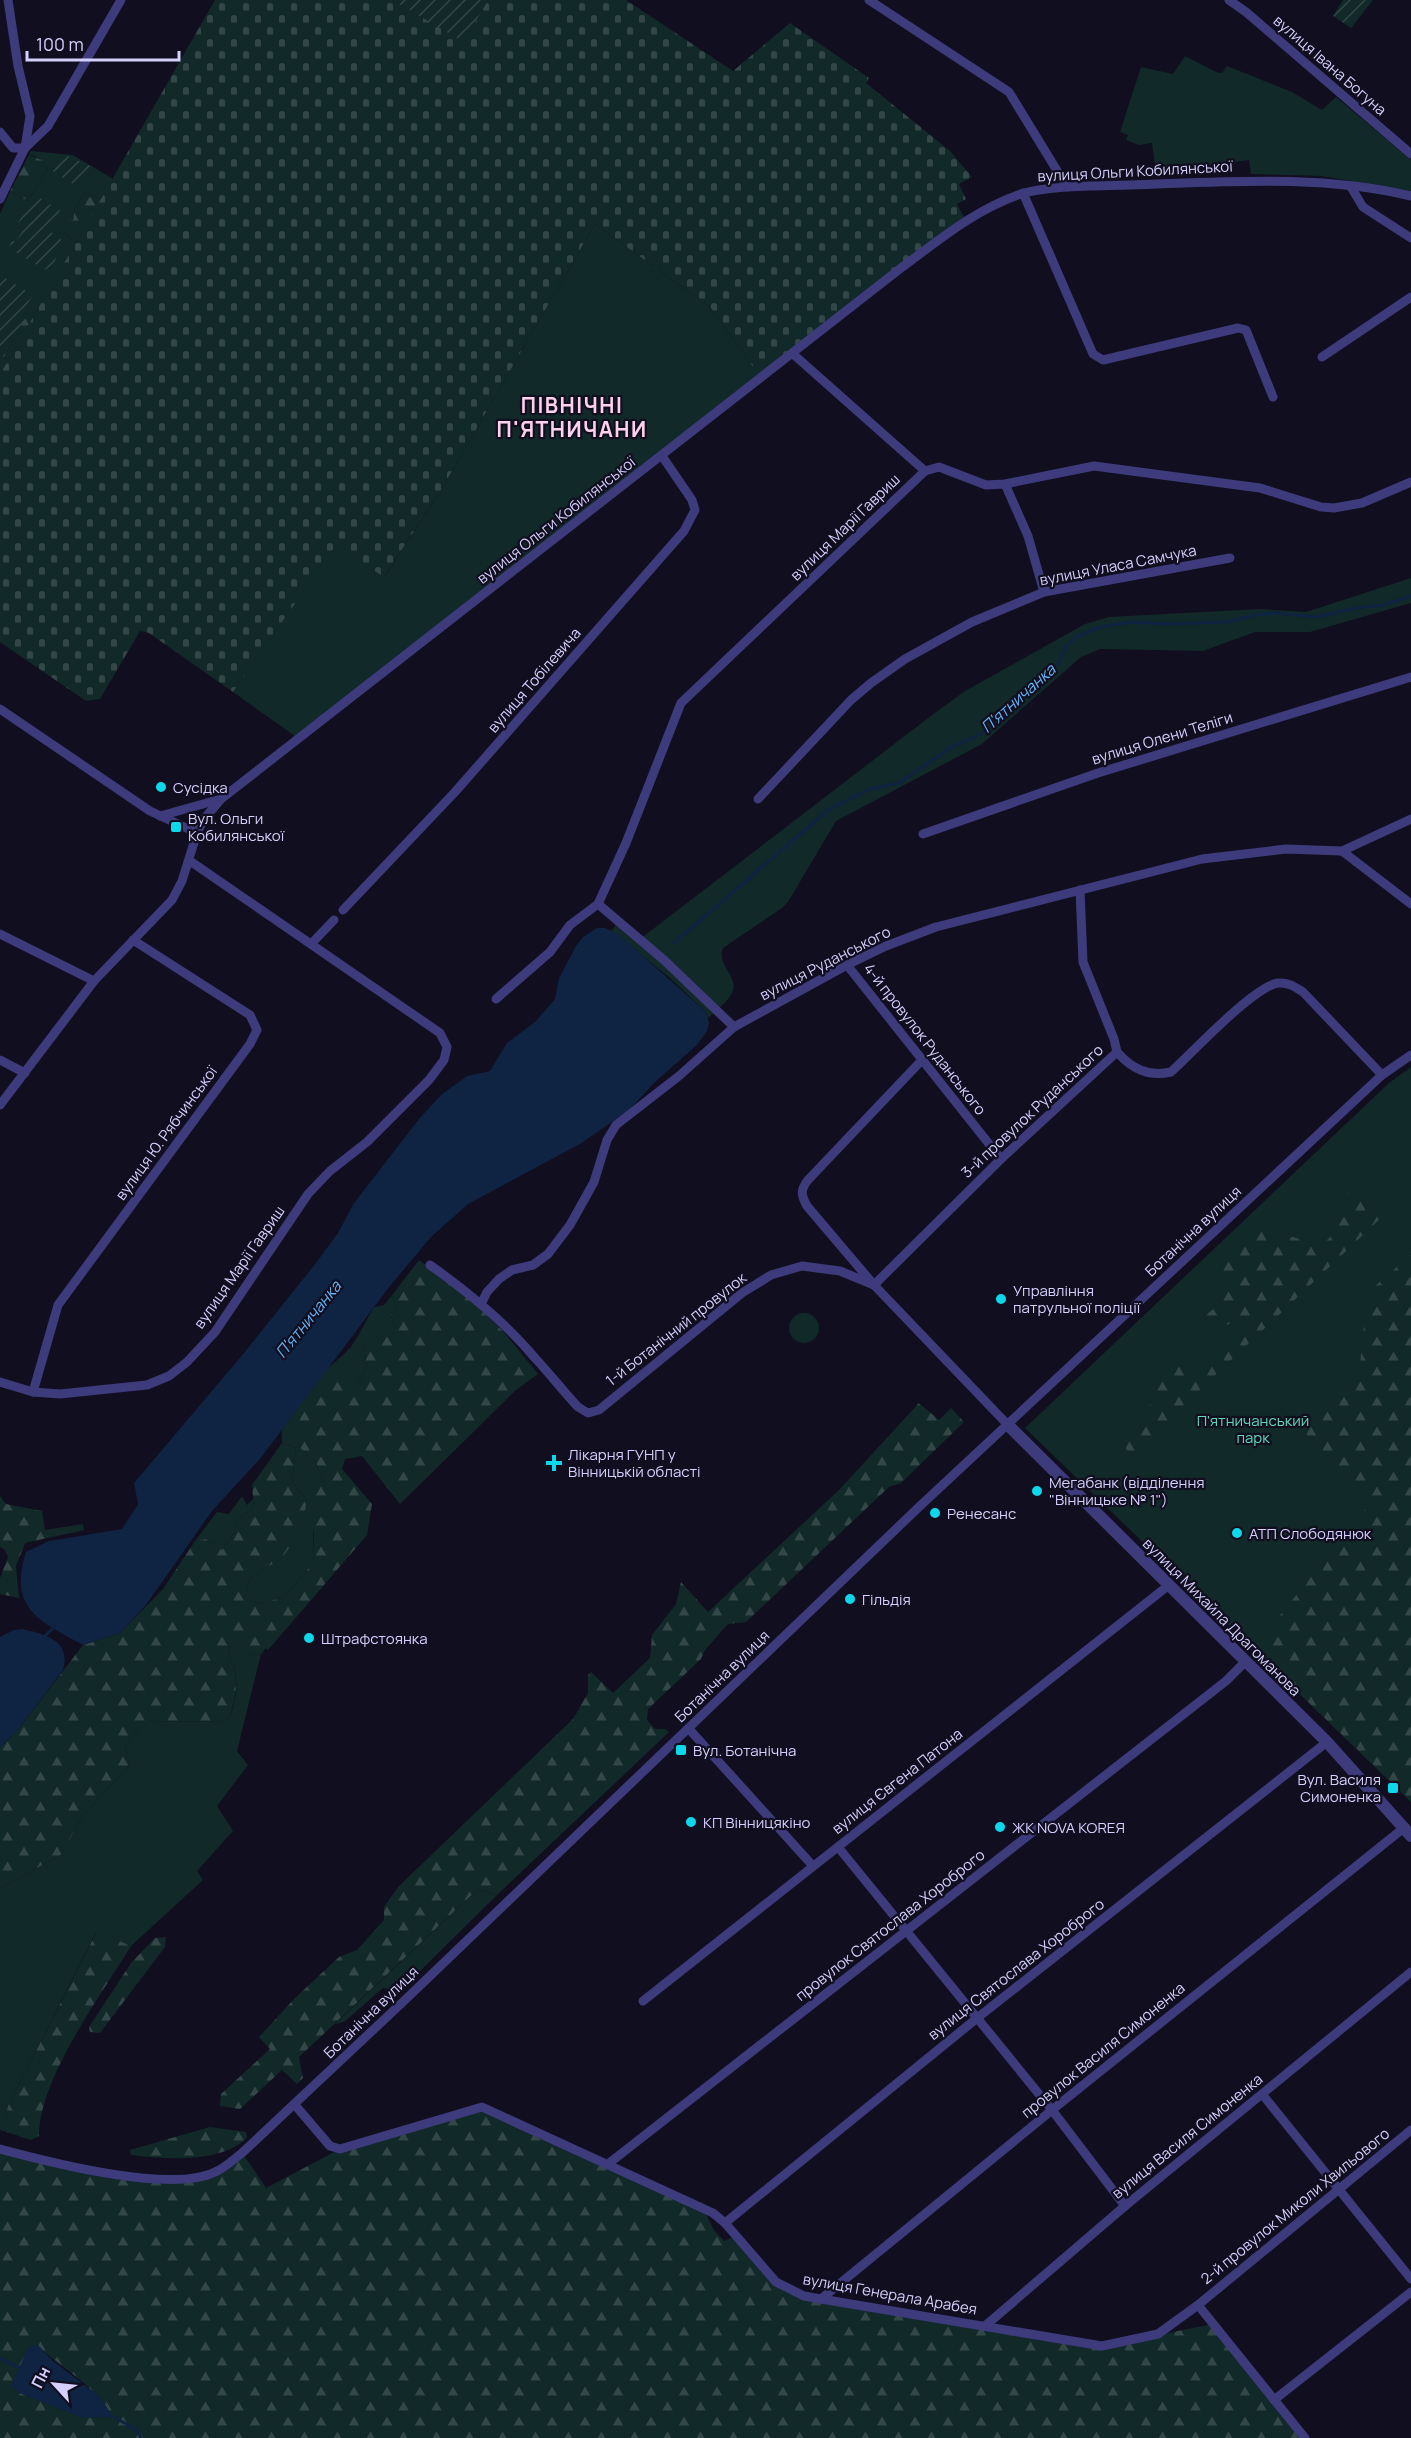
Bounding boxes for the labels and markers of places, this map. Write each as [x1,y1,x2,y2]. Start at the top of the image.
place label: Сусідка [173,777,228,798]
marker: Сусідка [154,780,168,794]
place label: Вул. Ольги Кобилянської [188,808,285,846]
marker: Вул. Ольги Кобилянської [169,820,183,834]
place label: Управління патрульної поліції [1013,1280,1141,1318]
marker: Управління патрульної поліції [994,1292,1008,1306]
place label: Лікарня ГУНП у Вінницькій області [568,1444,701,1482]
marker: Лікарня ГУНП у Вінницькій області [545,1454,563,1472]
place label: Мегабанк (відділення "Вінницьке № 1") [1049,1472,1205,1510]
marker: Мегабанк (відділення "Вінницьке № 1") [1030,1484,1044,1498]
place label: Ренесанс [947,1503,1016,1524]
marker: Ренесанс [928,1506,942,1520]
place label: АТП Слободянюк [1249,1523,1372,1544]
marker: АТП Слободянюк [1230,1526,1244,1540]
place label: Гільдія [862,1589,911,1610]
marker: Гільдія [843,1592,857,1606]
place label: Штрафстоянка [321,1628,428,1649]
marker: Штрафстоянка [302,1631,316,1645]
place label: Вул. Ботанічна [693,1740,796,1761]
marker: Вул. Ботанічна [674,1743,688,1757]
place label: Вул. Василя Симоненка [1297,1769,1381,1807]
marker: Вул. Василя Симоненка [1386,1781,1400,1795]
place label: КП Вінницякіно [703,1812,811,1833]
marker: КП Вінницякіно [684,1815,698,1829]
place label: ЖК NOVA KOREЯ [1012,1817,1125,1838]
marker: ЖК NOVA KOREЯ [993,1820,1007,1834]

